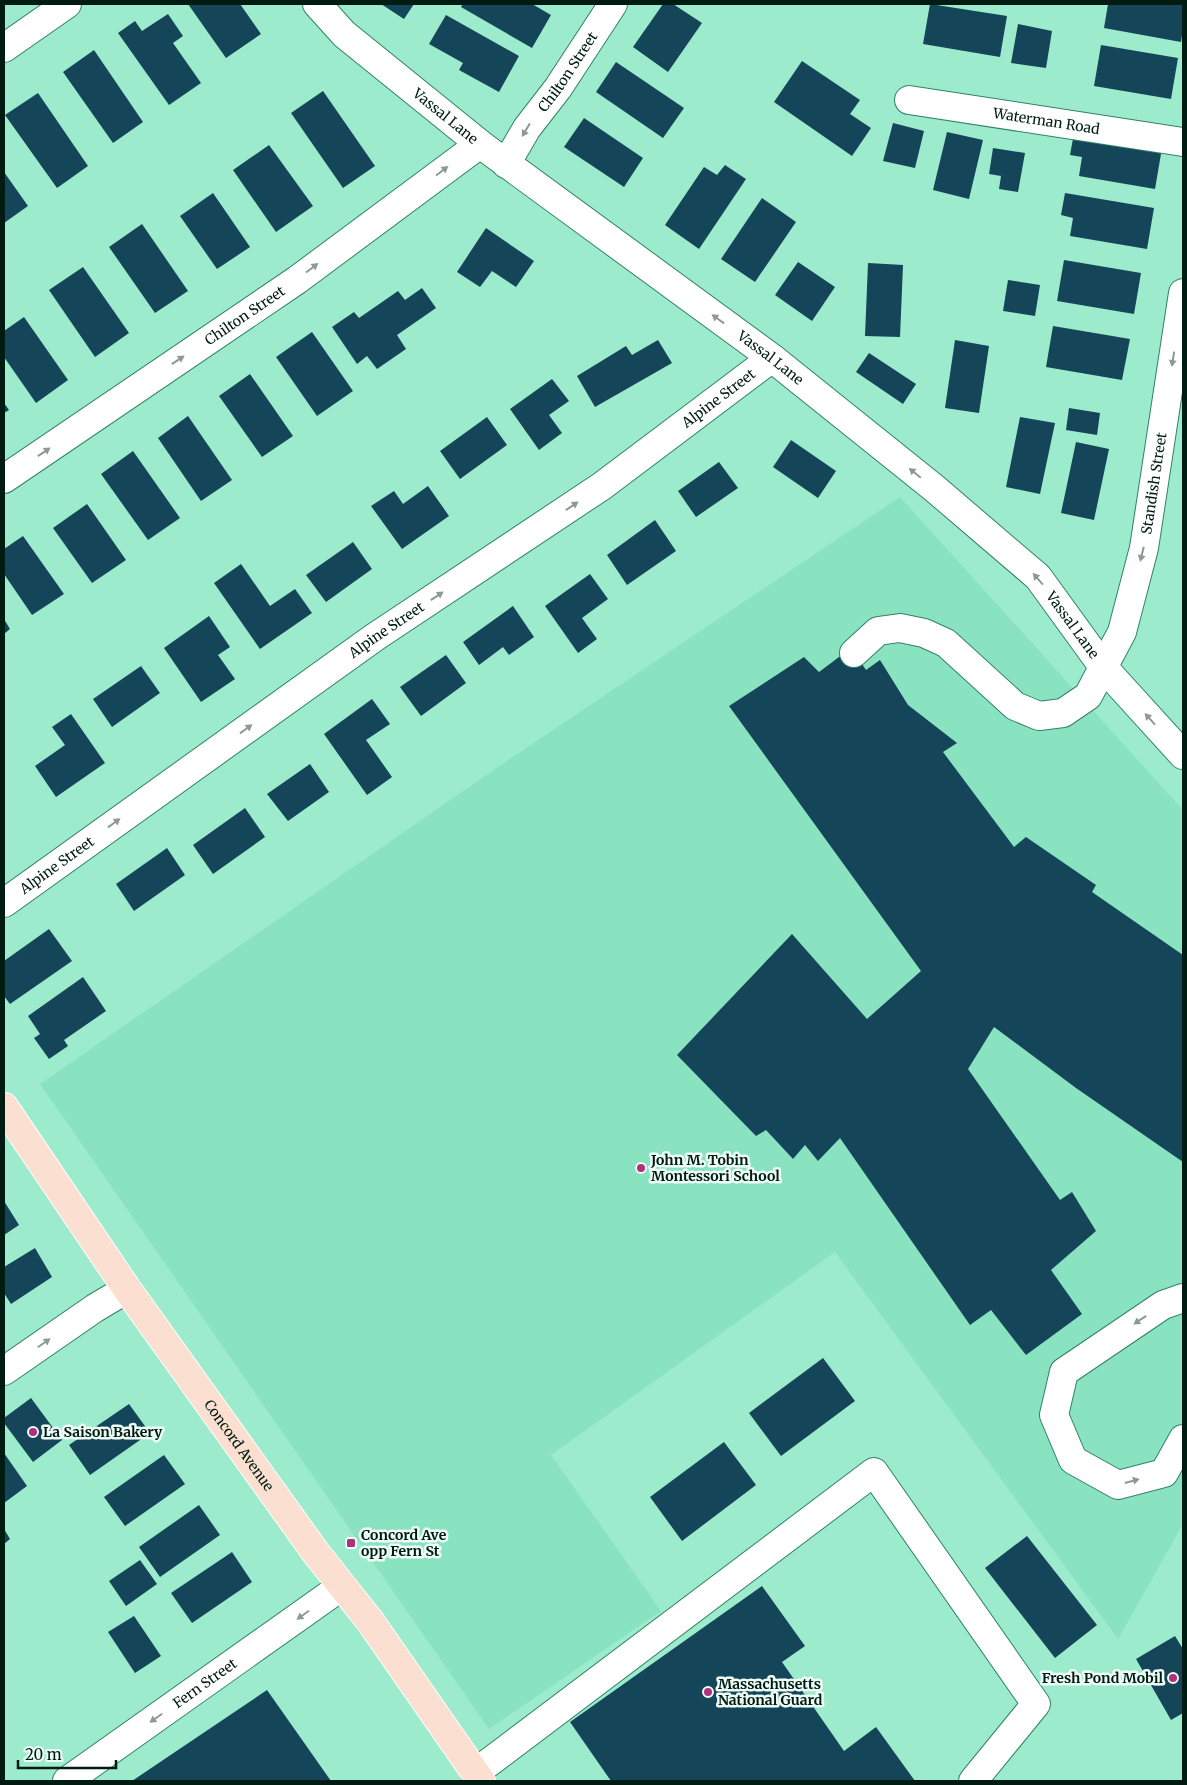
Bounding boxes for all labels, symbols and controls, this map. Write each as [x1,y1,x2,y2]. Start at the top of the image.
street label: Chilton Street [534,28,602,116]
street label: Vassal Lane [409,84,482,148]
street label: Waterman Road [991,104,1102,138]
one-way arrow [522,124,531,137]
one-way arrow [435,165,448,176]
one-way arrow [305,263,318,274]
street label: Chilton Street [201,282,289,349]
one-way arrow [711,314,725,324]
street label: Vassal Lane [733,326,807,389]
one-way arrow [1169,351,1177,367]
one-way arrow [172,356,185,365]
street label: Alpine Street [677,364,759,432]
street label: Standish Street [1137,431,1171,536]
one-way arrow [37,447,51,457]
one-way arrow [908,468,922,478]
one-way arrow [566,501,579,511]
one-way arrow [1138,546,1146,561]
one-way arrow [1032,574,1044,586]
street label: Vassal Lane [1042,587,1103,662]
one-way arrow [430,591,444,601]
street label: Alpine Street [344,598,428,662]
one-way arrow [1145,713,1156,726]
one-way arrow [239,724,253,734]
one-way arrow [107,818,121,828]
street label: Alpine Street [15,832,98,898]
place label: John M. Tobin Montessori School [650,1151,780,1185]
marker: John M. Tobin Montessori School [635,1162,647,1174]
one-way arrow [1134,1315,1147,1325]
one-way arrow [37,1338,51,1348]
street label: Concord Avenue [200,1396,278,1495]
place label: La Saison Bakery [43,1423,163,1441]
marker: La Saison Bakery [27,1426,39,1438]
one-way arrow [1125,1477,1140,1485]
place label: Concord Ave opp Fern St [361,1526,447,1560]
marker: Concord Ave opp Fern St [345,1537,357,1549]
one-way arrow [296,1610,310,1620]
street label: Fern Street [169,1654,241,1712]
place label: Fresh Pond Mobil [1042,1669,1163,1687]
marker: Fresh Pond Mobil [1167,1672,1179,1684]
place label: Massachusetts National Guard [718,1675,823,1709]
marker: Massachusetts National Guard [702,1686,714,1698]
one-way arrow [149,1713,163,1723]
scale bar [18,1738,115,1770]
text: 20 m [25,1745,62,1764]

